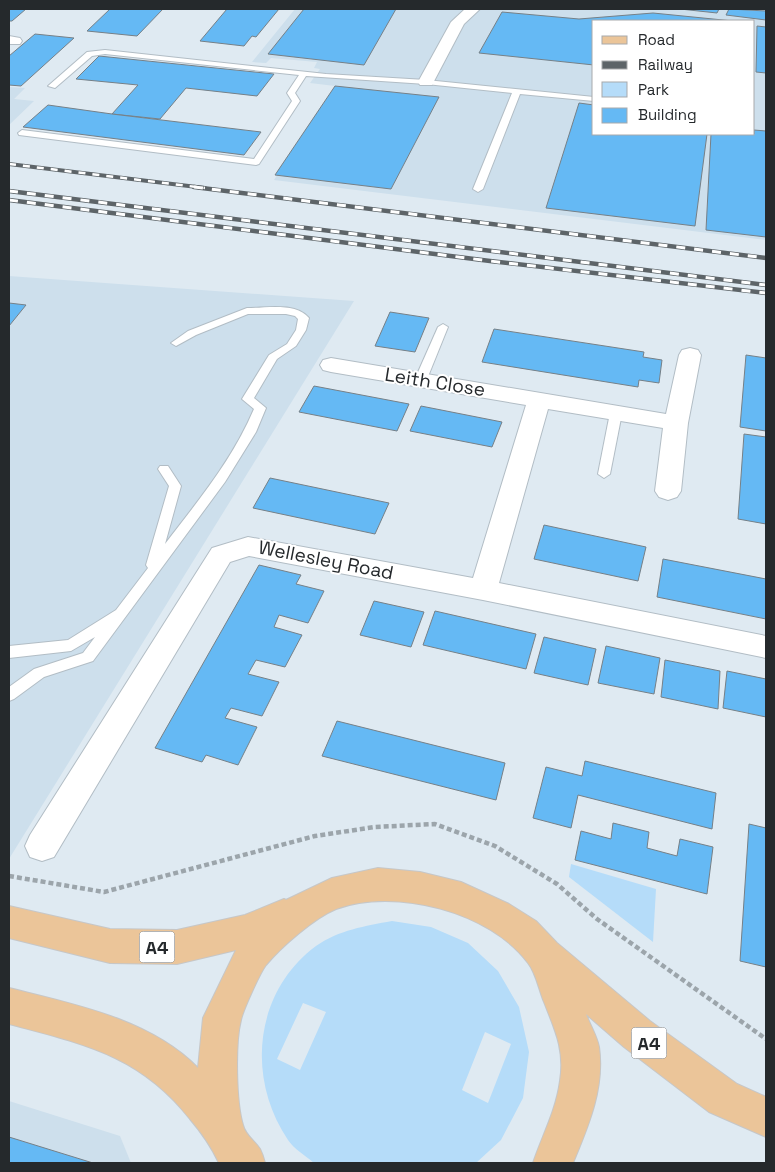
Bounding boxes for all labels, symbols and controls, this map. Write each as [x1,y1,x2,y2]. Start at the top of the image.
legend [592,20,755,135]
text: Road [638,30,675,49]
text: Railway [638,55,693,74]
text: Park [638,80,669,99]
text: Building [638,105,697,124]
street label: Leith Close [383,362,487,402]
street label: Wellesley Road [256,535,396,585]
road number: A4 [140,932,174,962]
road number: A4 [632,1028,666,1058]

